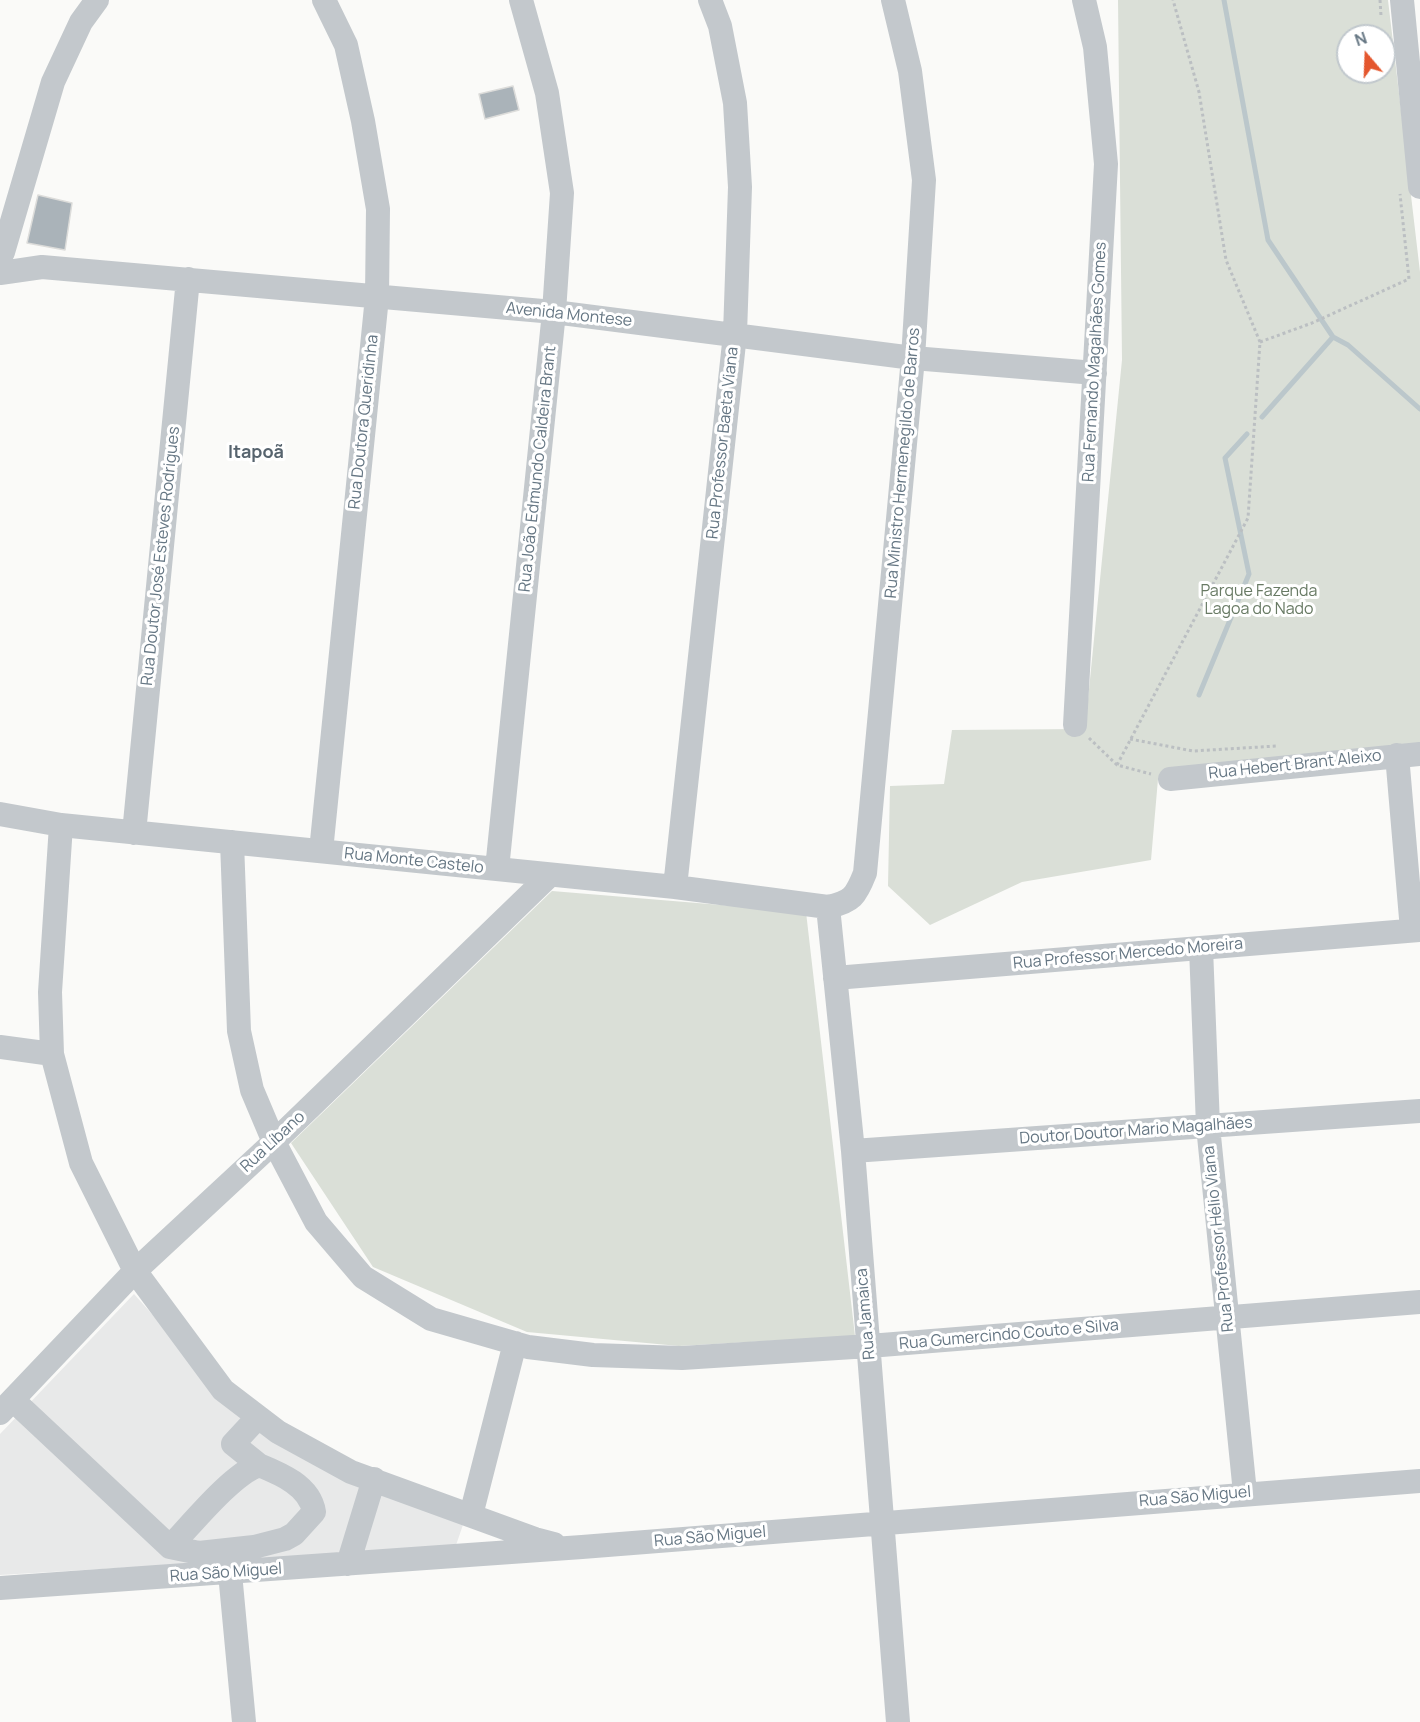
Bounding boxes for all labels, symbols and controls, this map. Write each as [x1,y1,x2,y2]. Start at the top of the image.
north arrow [1336,24,1396,84]
text: N [1352,27,1370,51]
street label: Rua Fernando Magalhães Gomes [1079,241,1111,483]
street label: Avenida Montese [505,299,633,331]
street label: Rua Ministro Hermenegildo de Barros [882,327,924,599]
street label: Rua Doutora Queridinha [345,334,383,510]
street label: Rua João Edmundo Caldeira Brant [516,345,560,593]
street label: Rua Professor Baeta Viana [703,346,743,540]
street label: Rua Doutor José Esteves Rodrigues [138,426,184,686]
district label: Itapoã [228,442,284,464]
park label: Parque Fazenda Lagoa do Nado [1201,582,1317,620]
street label: Rua Hebert Brant Aleixo [1207,746,1383,784]
street label: Rua Monte Castelo [343,844,485,878]
street label: Rua Professor Mercedo Moreira [1012,934,1244,974]
street label: Rua Líbano [237,1107,309,1177]
street label: Doutor Doutor Mario Magalhães [1019,1113,1253,1149]
street label: Rua Professor Hélio Viana [1200,1145,1238,1333]
street label: Rua Jamaica [852,1267,880,1361]
street label: Rua Gumercindo Couto e Silva [898,1316,1120,1354]
street label: Rua São Miguel [1138,1483,1252,1511]
street label: Rua São Miguel [653,1523,767,1551]
street label: Rua São Miguel [169,1560,283,1586]

